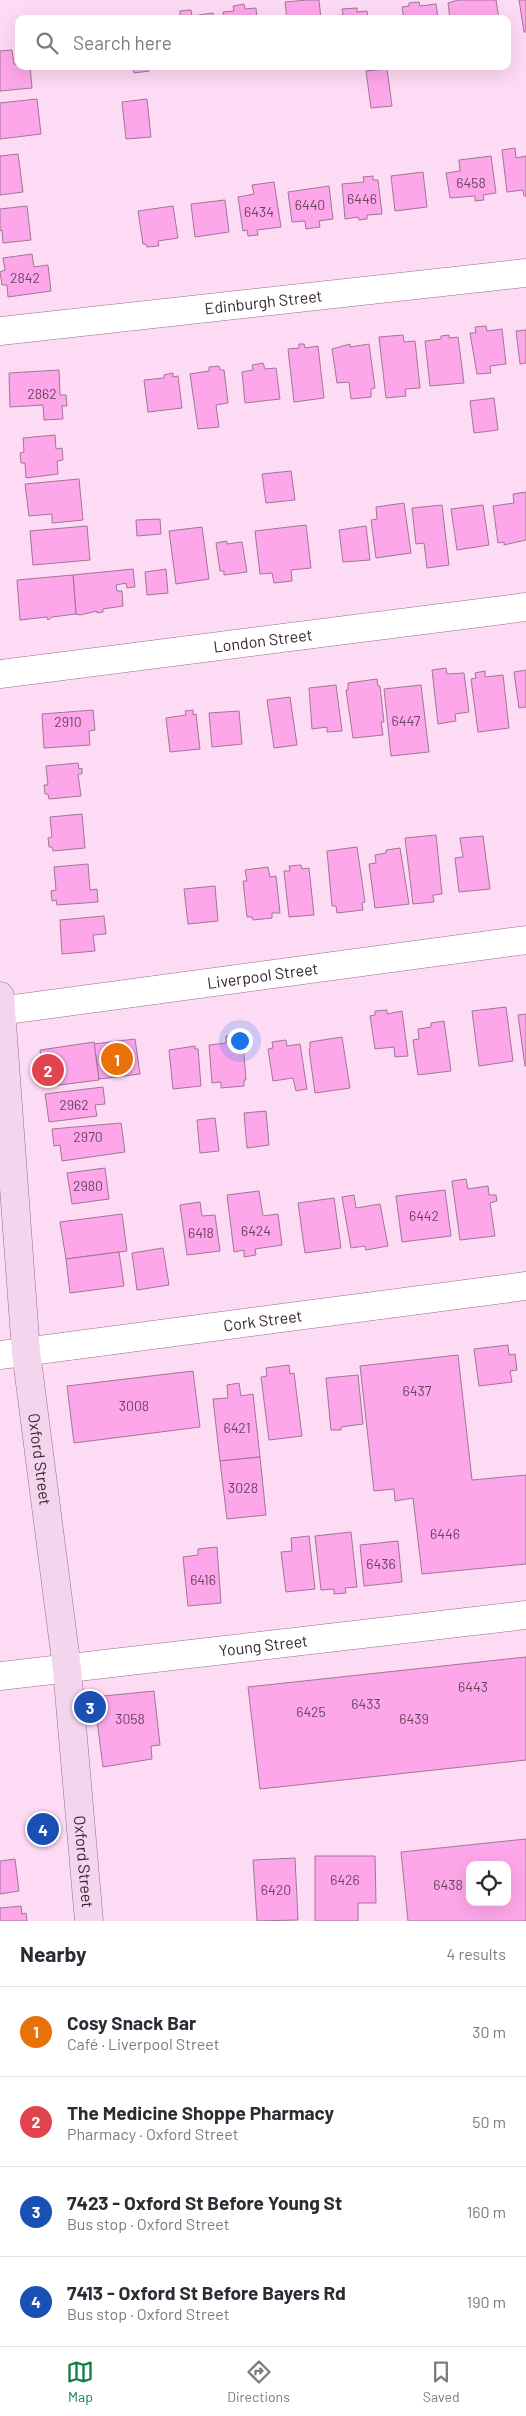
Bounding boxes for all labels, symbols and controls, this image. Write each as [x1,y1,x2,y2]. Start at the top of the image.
search box [15,15,511,70]
icon: search [33,29,61,57]
text: Search here [73,31,172,54]
house number: 6458 [456,174,486,191]
house number: 6446 [347,190,377,207]
house number: 6440 [295,196,325,213]
house number: 6434 [244,203,274,220]
house number: 2842 [10,269,40,286]
street label: Edinburgh Street [204,286,323,317]
house number: 2862 [27,385,57,402]
street label: London Street [212,624,313,656]
house number: 6447 [392,712,421,729]
house number: 2910 [54,713,82,730]
street label: Liverpool Street [206,958,319,992]
your location [227,1028,253,1054]
pin: 1 [101,1040,133,1078]
pin: 2 [32,1051,64,1089]
house number: 2962 [59,1096,89,1113]
house number: 2970 [73,1128,103,1145]
house number: 2980 [73,1177,103,1194]
house number: 6442 [409,1207,439,1224]
house number: 6424 [241,1222,271,1239]
house number: 6418 [188,1224,214,1241]
street label: Cork Street [222,1305,303,1335]
house number: 6437 [403,1382,432,1399]
house number: 3008 [119,1397,149,1414]
street label: Oxford Street [25,1412,56,1506]
house number: 6421 [223,1419,251,1436]
house number: 3028 [228,1479,258,1496]
house number: 6446 [430,1525,460,1542]
house number: 6436 [366,1555,396,1572]
house number: 6416 [190,1571,216,1588]
street label: Young Street [218,1630,309,1660]
house number: 6443 [458,1678,488,1695]
pin: 3 [74,1688,106,1726]
house number: 6433 [351,1695,381,1712]
house number: 6425 [296,1703,326,1720]
house number: 3058 [115,1710,145,1727]
house number: 6439 [399,1710,429,1727]
pin: 4 [27,1810,59,1848]
street label: Oxford Street [71,1815,98,1909]
map controls [466,1861,511,1906]
button: locate [466,1861,511,1906]
house number: 6426 [330,1871,360,1888]
house number: 6438 [433,1876,463,1893]
house number: 6420 [261,1881,291,1898]
text: Nearby [20,1941,86,1966]
text: 4 results [446,1944,506,1963]
text: Cosy Snack Bar [67,2011,196,2034]
text: 1 [33,2022,39,2041]
text: 30 m [472,2022,506,2041]
text: Café · Liverpool Street [67,2034,220,2053]
text: The Medicine Shoppe Pharmacy [67,2101,334,2124]
text: 2 [32,2112,40,2131]
text: 50 m [472,2112,506,2131]
text: Pharmacy · Oxford Street [67,2124,239,2143]
text: 7423 - Oxford St Before Young St [67,2191,342,2214]
text: 3 [32,2202,40,2221]
text: 160 m [467,2202,506,2221]
text: Bus stop · Oxford Street [67,2214,229,2233]
text: 7413 - Oxford St Before Bayers Rd [67,2281,346,2304]
text: 4 [31,2292,41,2311]
text: 190 m [467,2292,506,2311]
text: Bus stop · Oxford Street [67,2304,229,2323]
tab: Map [66,2358,94,2405]
tab: Directions [227,2358,290,2405]
tab: Saved [423,2358,460,2405]

